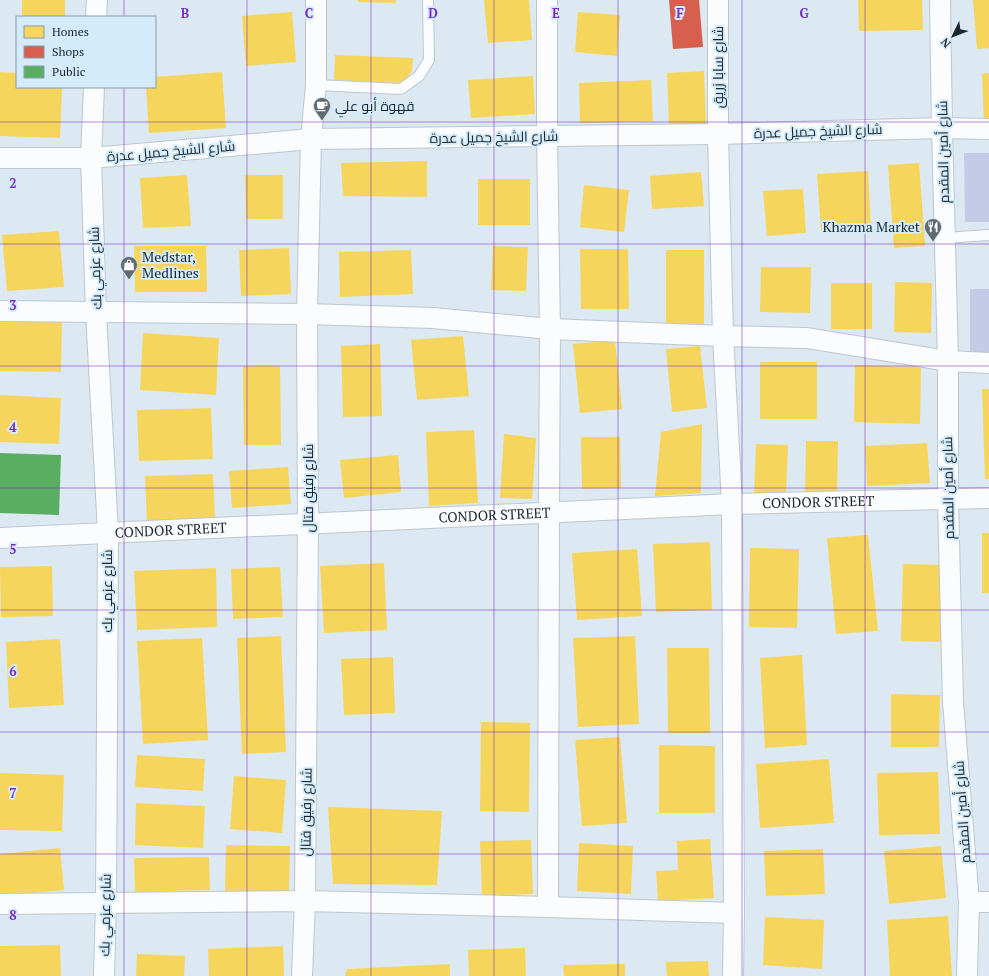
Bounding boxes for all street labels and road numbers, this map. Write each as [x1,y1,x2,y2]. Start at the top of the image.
street label: شارع سابا زريق [708,26,727,108]
street label: شارع أمين المقدم [932,100,954,204]
street label: شارع الشيخ جميل عدرة [753,119,883,142]
street label: شارع الشيخ جميل عدرة [430,126,558,147]
street label: شارع الشيخ جميل عدرة [106,135,236,166]
street label: شارع عزمي بك [84,226,108,310]
street label: شارع أمين المقدم [937,436,959,540]
street label: شارع رفيق فتال [298,444,317,532]
street label: CONDOR STREET [762,491,875,512]
street label: CONDOR STREET [438,502,551,527]
street label: CONDOR STREET [114,517,228,542]
street label: شارع عزمي بك [97,550,119,632]
street label: شارع أمين المقدم [948,760,976,864]
street label: شارع رفيق فتال [295,767,316,857]
street label: شارع عزمي بك [94,873,118,957]

